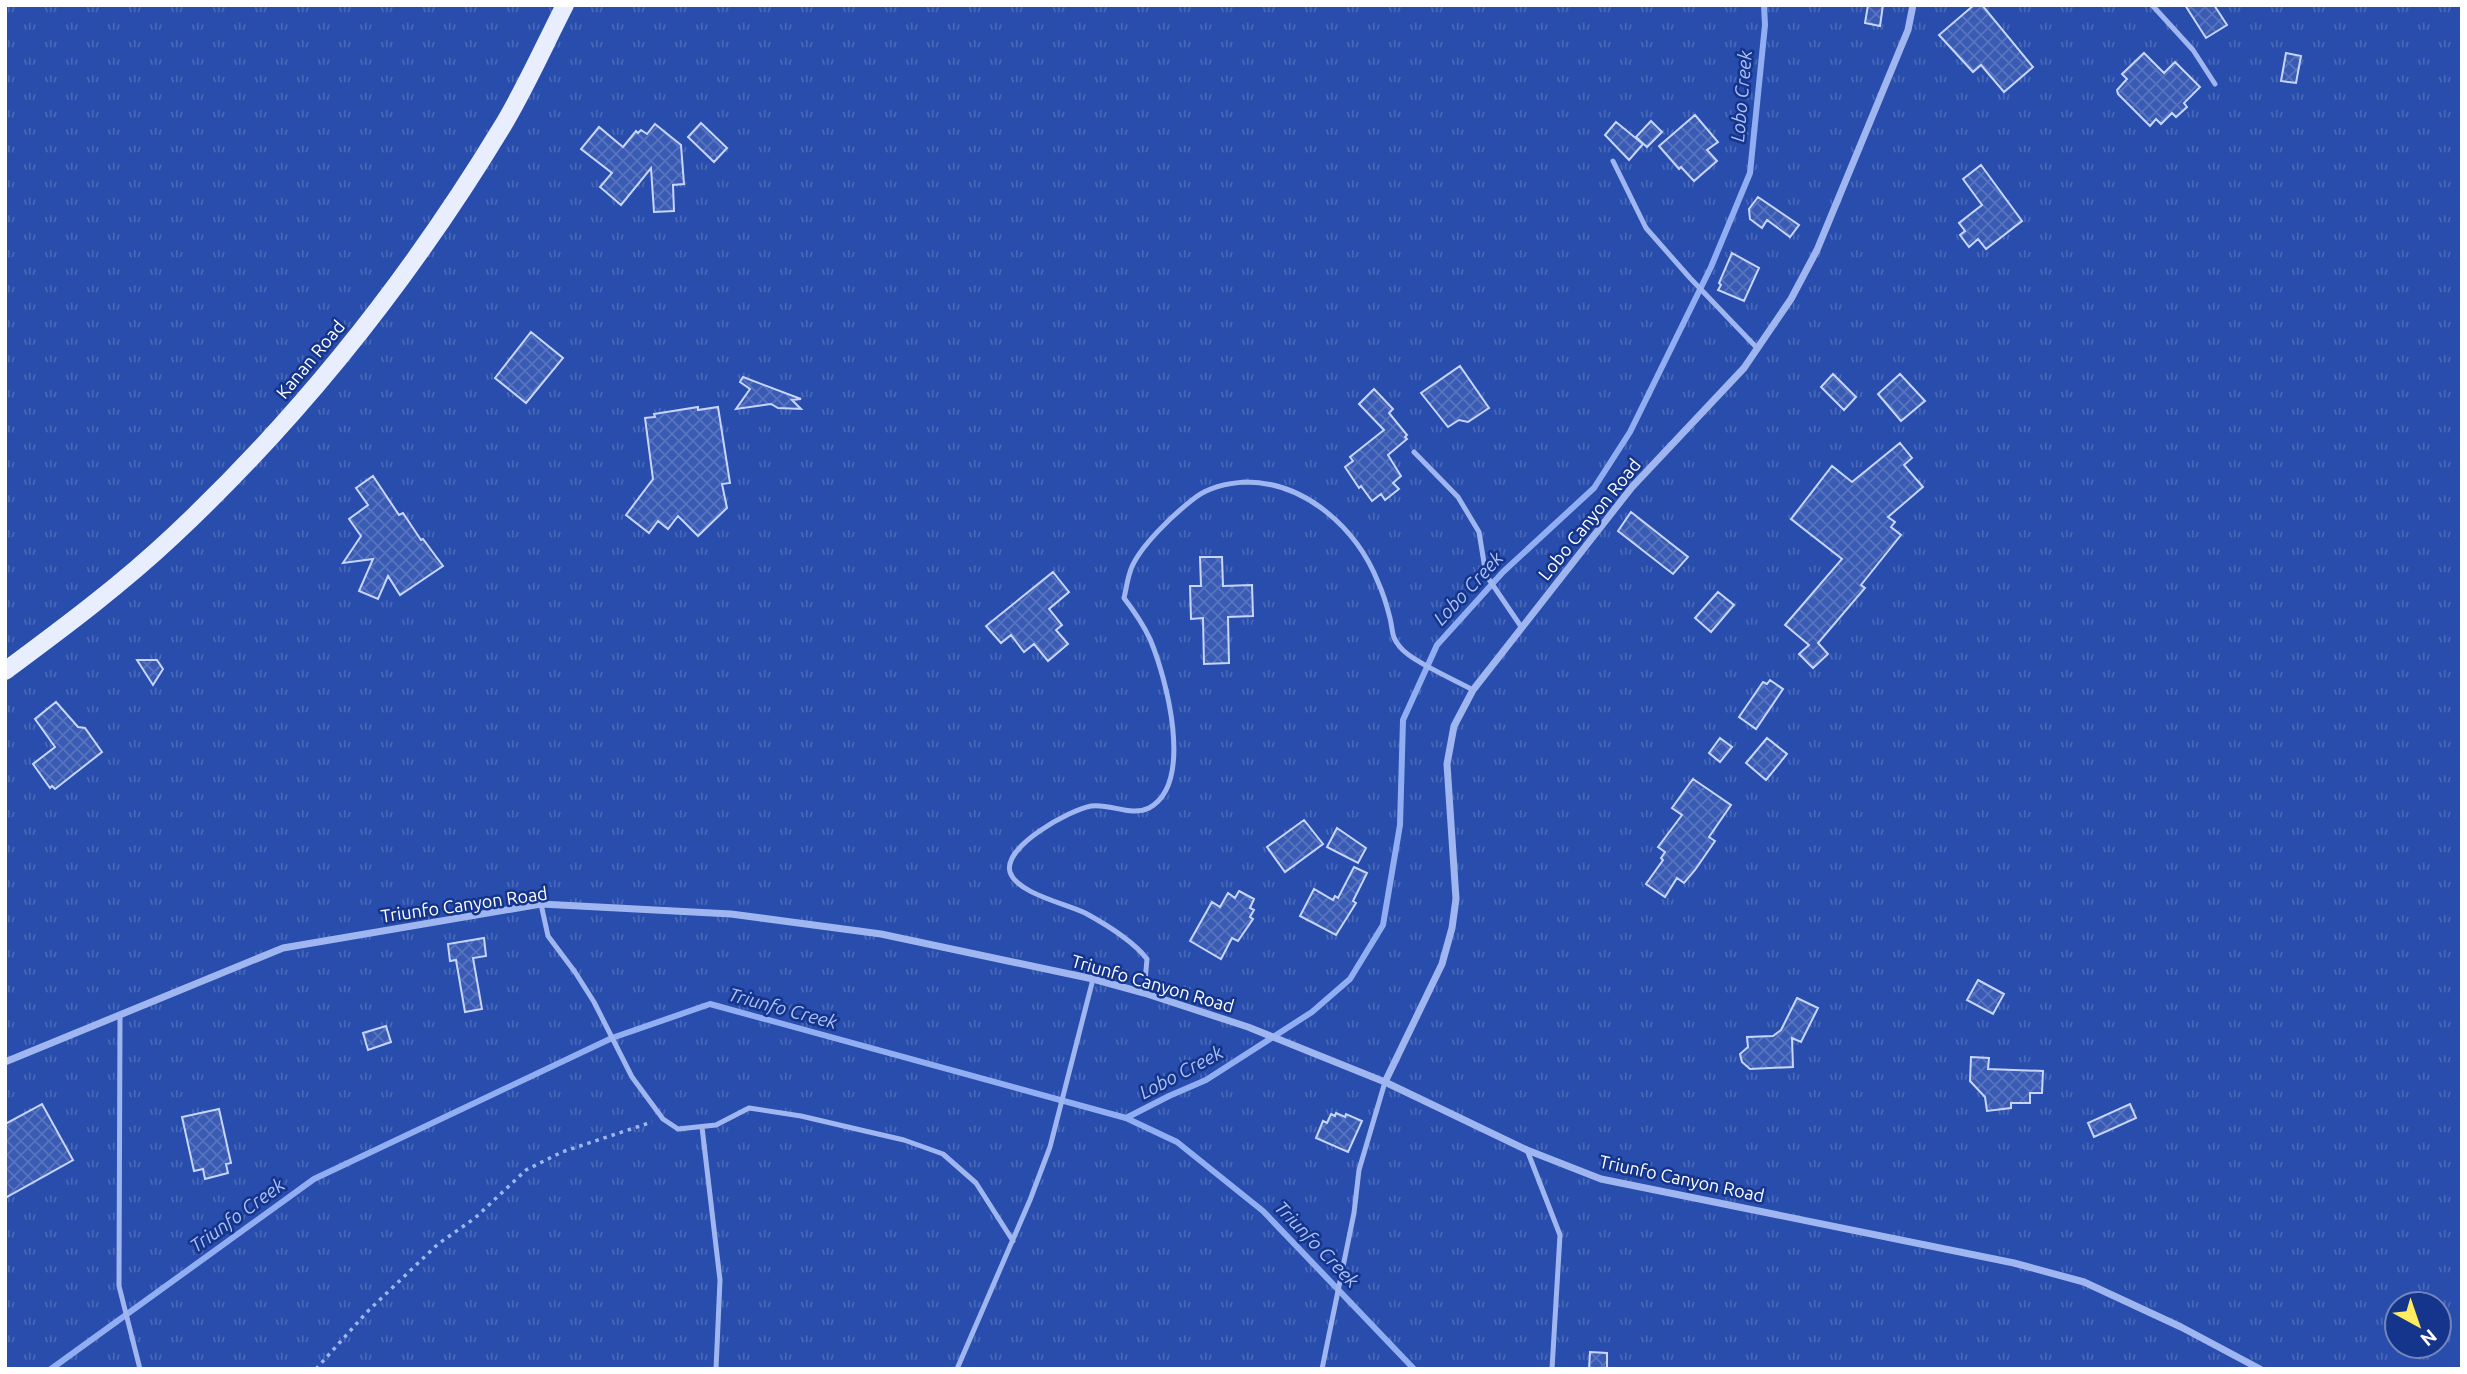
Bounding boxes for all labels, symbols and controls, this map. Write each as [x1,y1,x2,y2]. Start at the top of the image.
water label: Lobo Creek [1726,49,1756,143]
street label: Kanan Road [272,316,348,402]
street label: Lobo Canyon Road [1534,454,1644,584]
water label: Lobo Creek [1429,547,1508,629]
street label: Triunfo Canyon Road [379,882,549,926]
street label: Triunfo Canyon Road [1069,950,1237,1016]
water label: Triunfo Creek [726,983,840,1033]
water label: Lobo Creek [1135,1041,1227,1103]
street label: Triunfo Canyon Road [1598,1151,1766,1205]
water label: Triunfo Creek [185,1173,289,1257]
water label: Triunfo Creek [1270,1196,1364,1292]
north arrow [2383,1290,2453,1360]
text: N [2416,1325,2441,1351]

